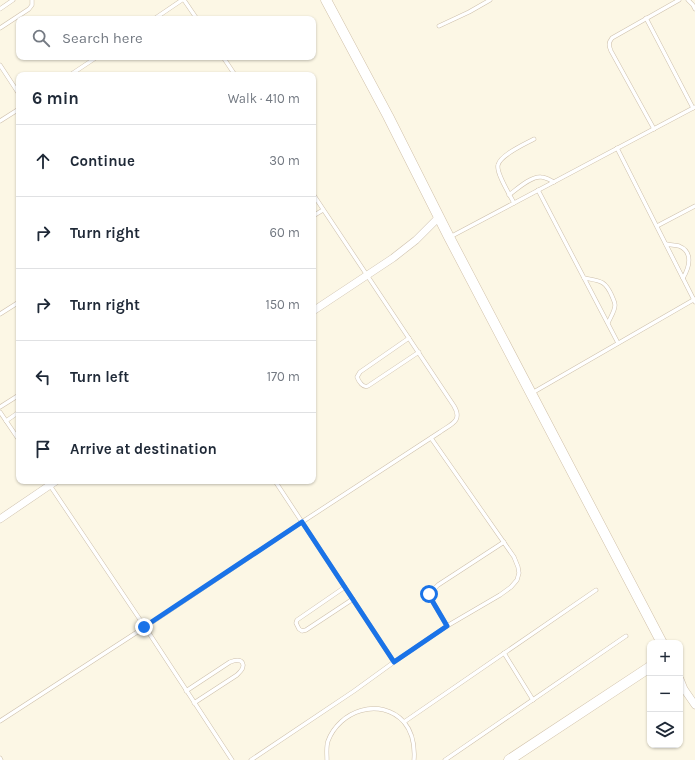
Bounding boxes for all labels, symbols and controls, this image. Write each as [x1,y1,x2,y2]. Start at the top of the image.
search box [16,16,316,60]
icon: search [30,27,52,49]
text: Search here [62,29,143,47]
text: 6 min [32,88,79,108]
text: Walk · 410 m [228,91,300,106]
icon: ahead [32,150,54,172]
text: Continue [70,152,135,170]
text: 30 m [269,153,300,168]
icon: right [32,222,54,244]
text: Turn right [70,224,140,242]
text: 60 m [270,225,300,240]
icon: right [32,294,54,316]
text: Turn right [70,296,140,314]
text: 150 m [265,297,300,312]
icon: left [32,366,54,388]
text: Turn left [70,368,129,386]
text: 170 m [267,369,300,384]
icon: arrive [32,438,54,460]
text: Arrive at destination [70,440,217,458]
route start [420,585,438,603]
route end [135,618,153,636]
map controls [647,640,683,748]
button: + [647,640,683,676]
button: − [647,676,683,712]
button: layers [647,712,683,748]

